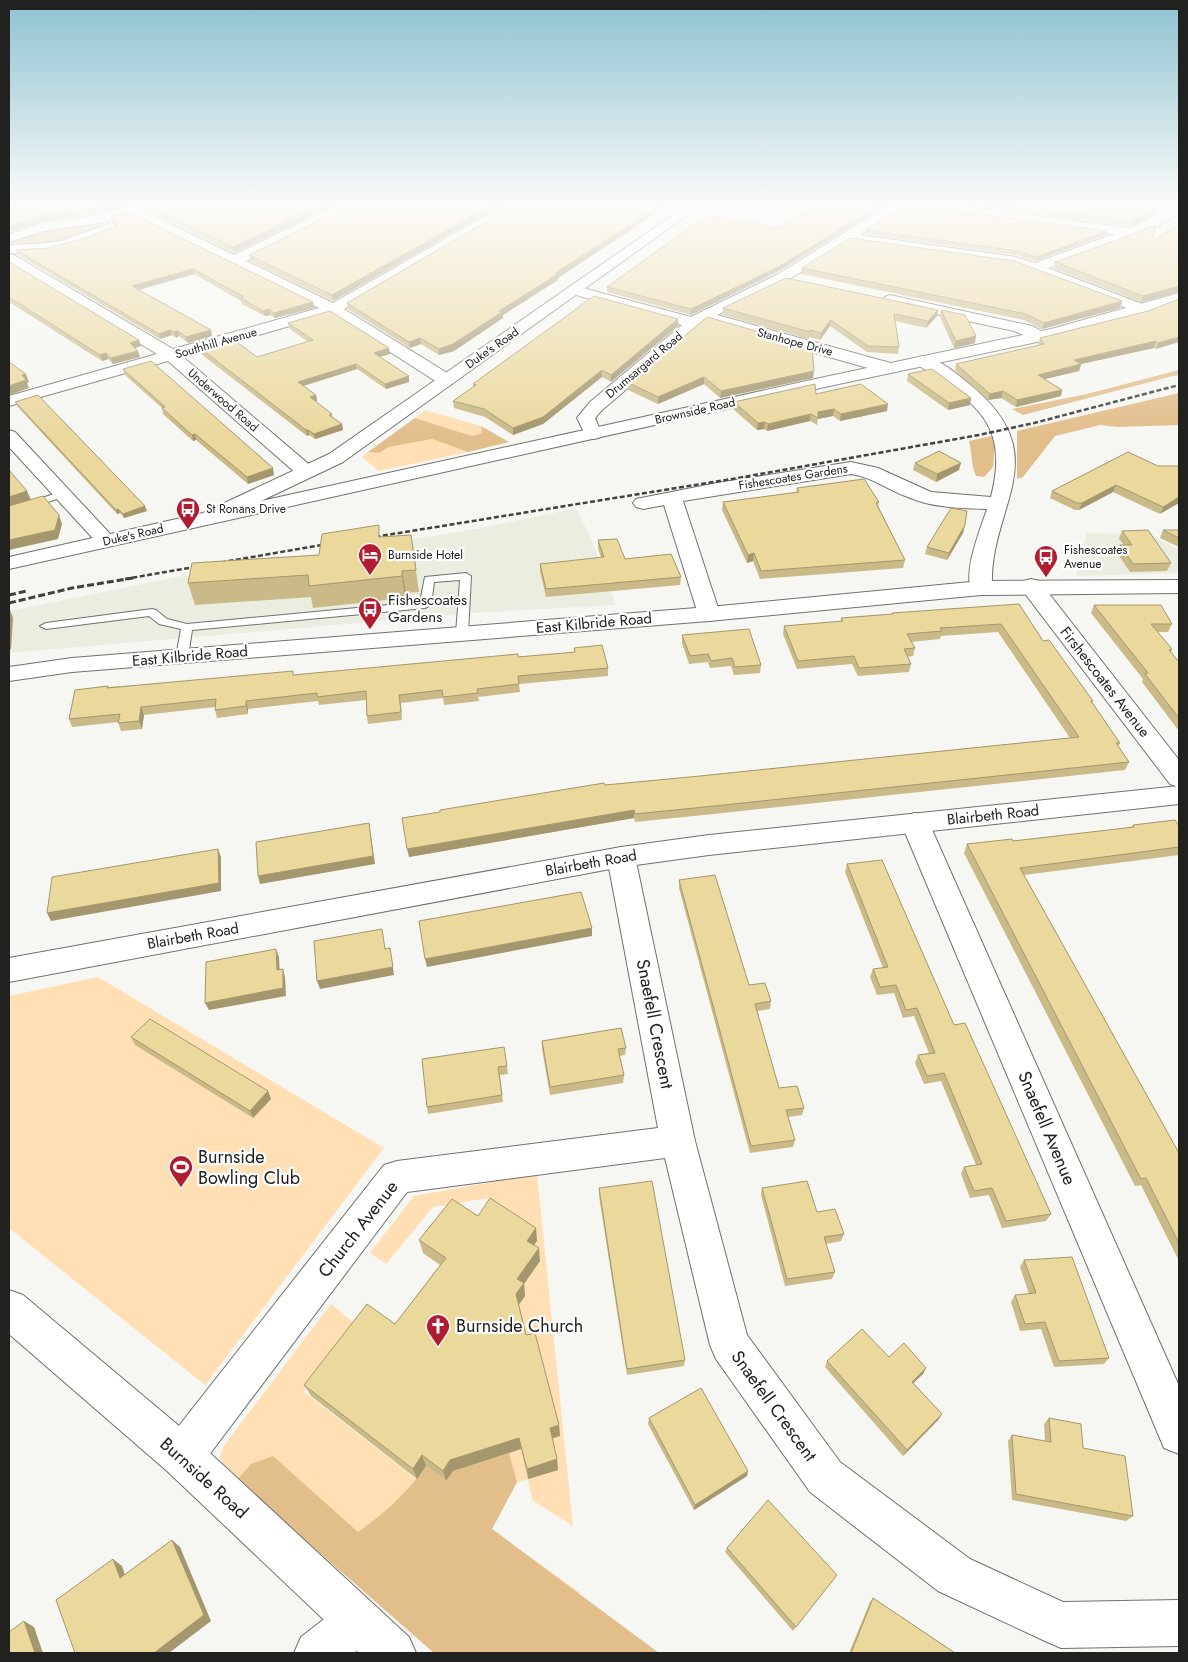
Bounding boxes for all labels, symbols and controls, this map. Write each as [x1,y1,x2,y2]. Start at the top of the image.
street label: Southhill Avenue [173,323,259,363]
street label: Duke's Road [461,323,523,373]
street label: Stanhope Drive [755,323,835,361]
street label: Drumsargard Road [602,327,686,403]
street label: Underwood Road [184,364,262,436]
street label: Brownside Road [653,393,737,429]
street label: Fishescoates Gardens [737,459,849,495]
bus stop icon: St Ronans Drive [175,496,201,530]
place label: St Ronans Drive [206,500,286,518]
street label: Duke's Road [101,519,165,551]
place label: Fishescoates Avenue [1064,541,1127,573]
hotel icon: Burnside Hotel [357,542,383,576]
bus stop icon: Fishescoates Avenue [1033,544,1059,578]
place label: Burnside Hotel [388,546,463,564]
place label: Fishescoates Gardens [388,589,467,628]
bus stop icon: Fishescoates Gardens [357,596,383,630]
street label: East Kilbride Road [535,607,653,639]
street label: Firshescoates Avenue [1055,622,1156,742]
street label: East Kilbride Road [131,640,249,672]
street label: Blairbeth Road [946,799,1040,831]
street label: Blairbeth Road [543,844,639,882]
street label: Blairbeth Road [145,917,241,955]
street label: Snaefell Crescent [630,957,680,1092]
street label: Snaefell Avenue [1011,1067,1083,1189]
place label: Burnside Bowling Club [198,1144,300,1191]
sports icon: Burnside Bowling Club [168,1154,194,1188]
street label: Church Avenue [312,1175,404,1283]
church icon: Burnside Church [425,1313,451,1347]
place label: Burnside Church [456,1313,583,1339]
street label: Snaefell Crescent [725,1345,824,1467]
street label: Burnside Road [154,1431,254,1525]

